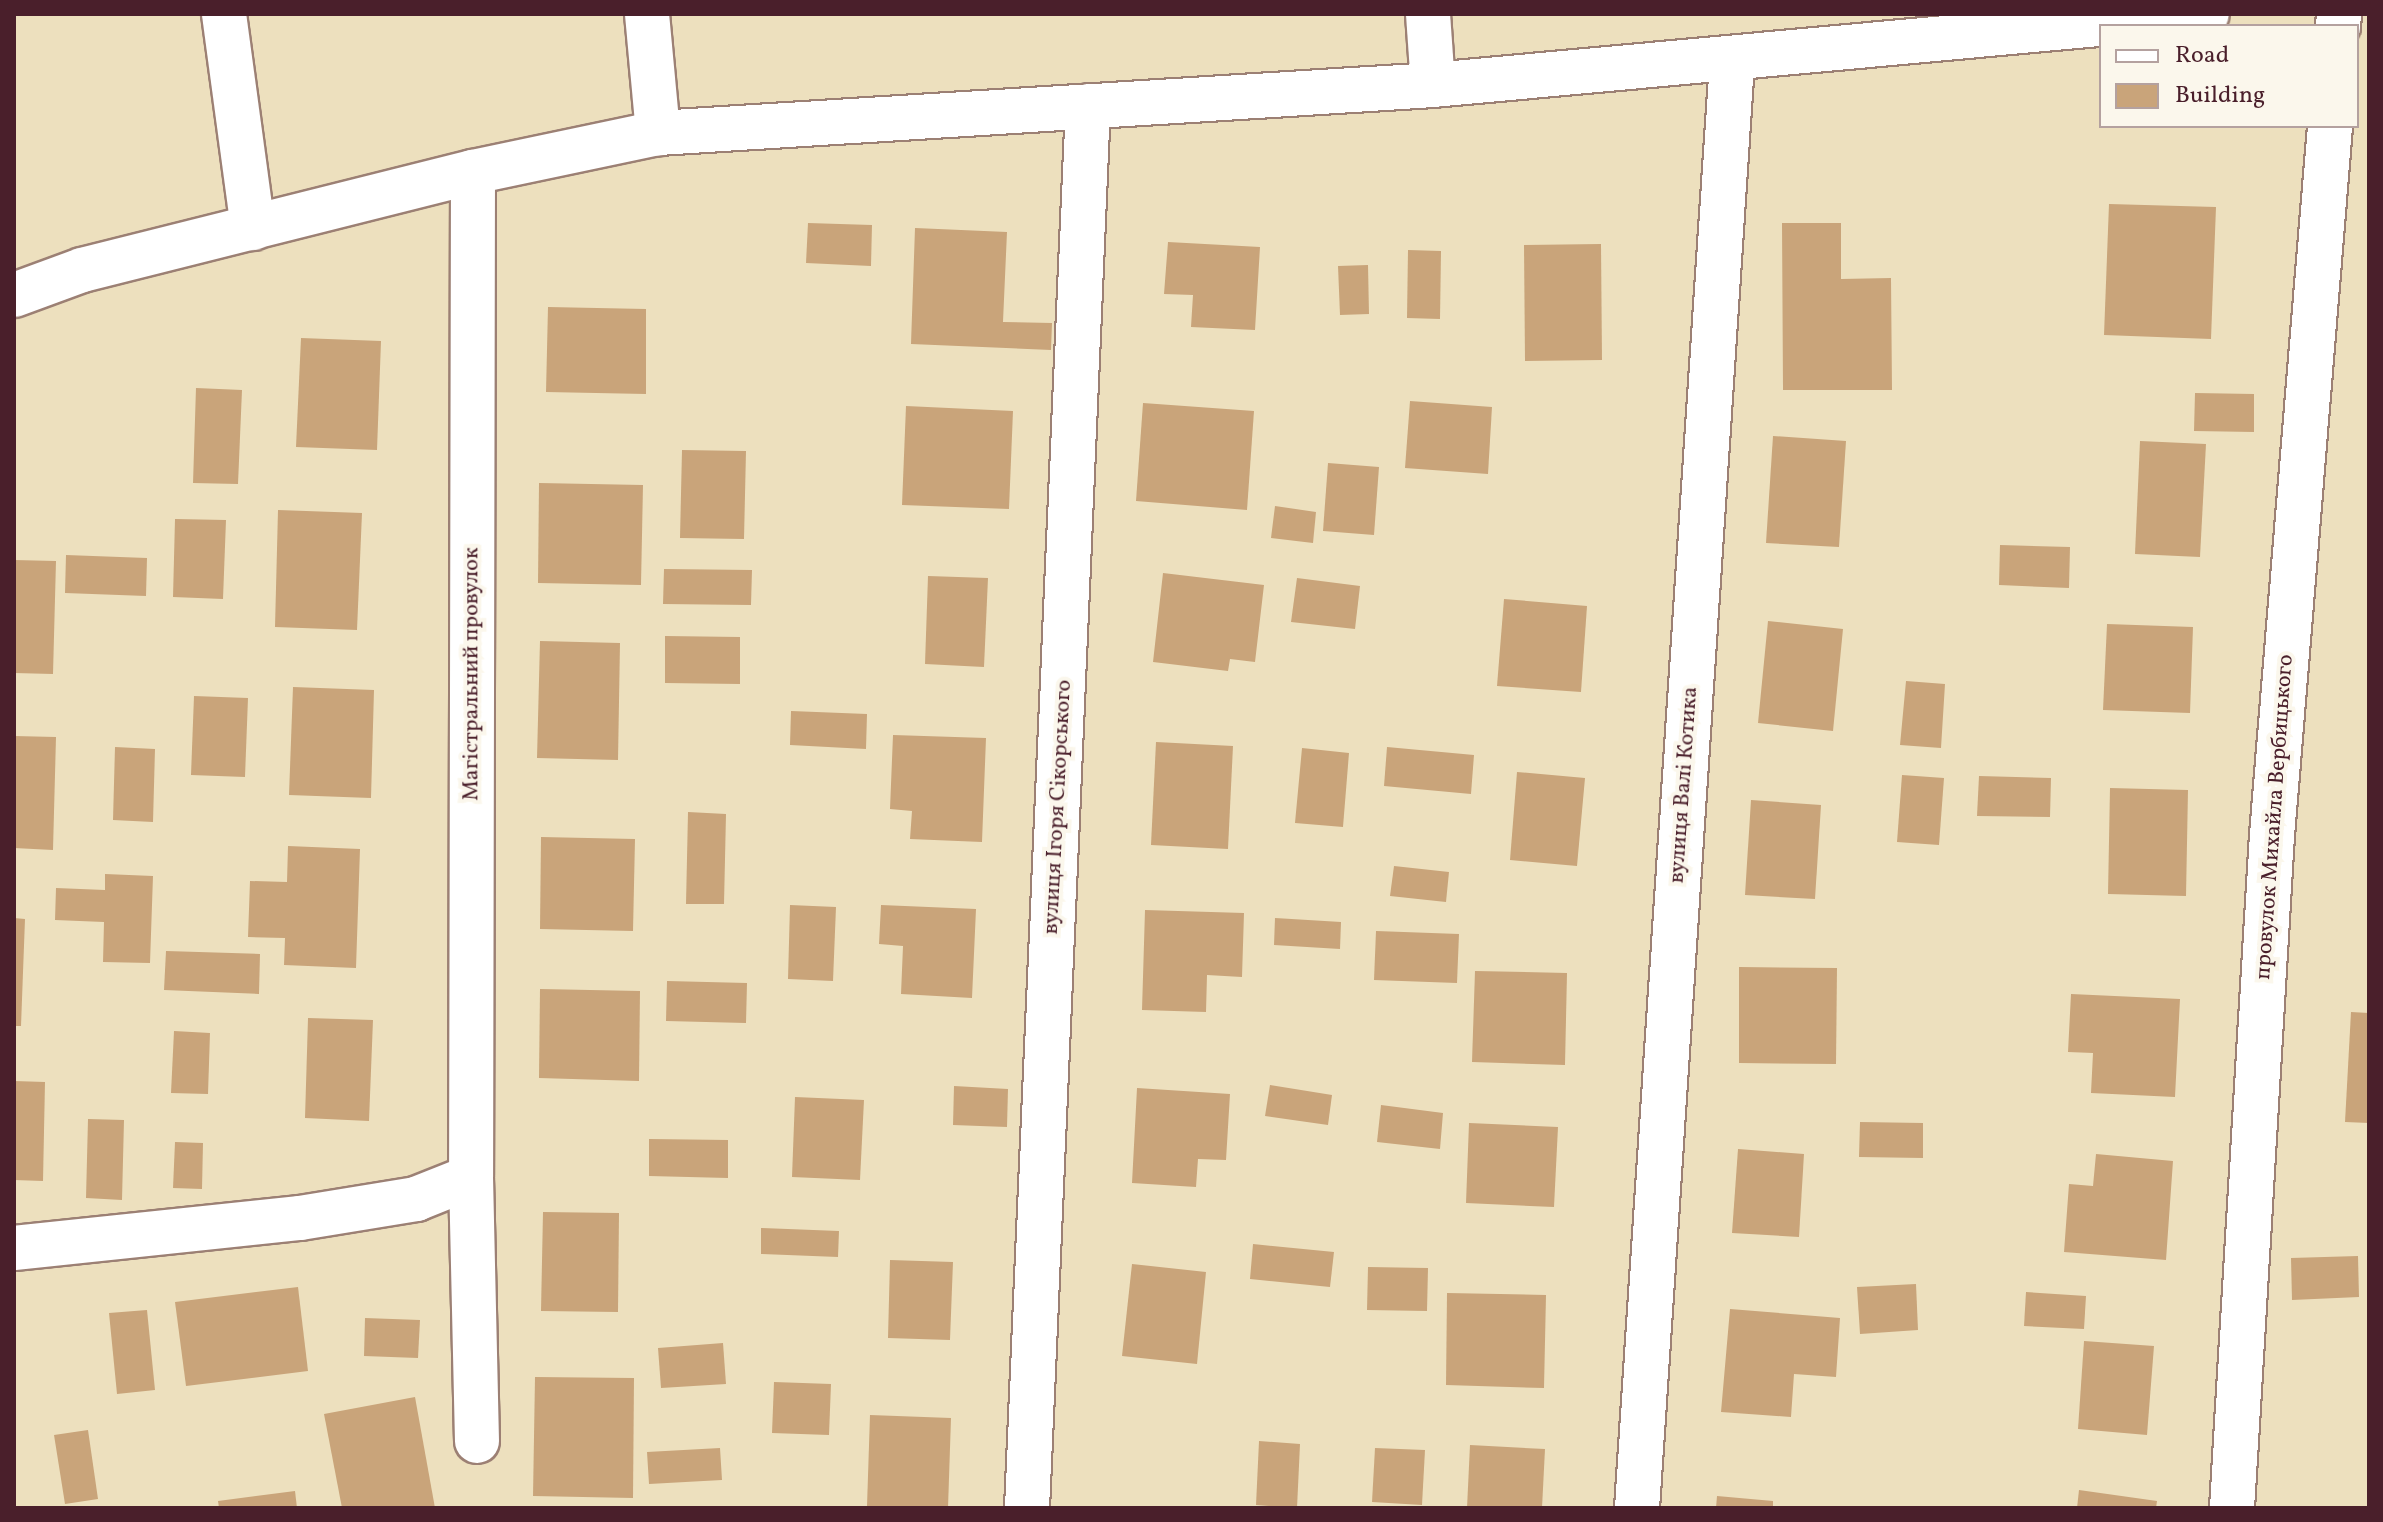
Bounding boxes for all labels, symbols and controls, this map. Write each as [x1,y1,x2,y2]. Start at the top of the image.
legend [2099,24,2359,128]
text: Road [2175,39,2229,73]
text: Building [2175,79,2265,113]
street label: Магістральний провулок [459,547,485,801]
street label: провулок Михайла Вербицького [2250,654,2300,980]
street label: вулиця Ігоря Сікорського [1038,679,1078,935]
street label: вулиця Валі Котика [1664,686,1704,884]

